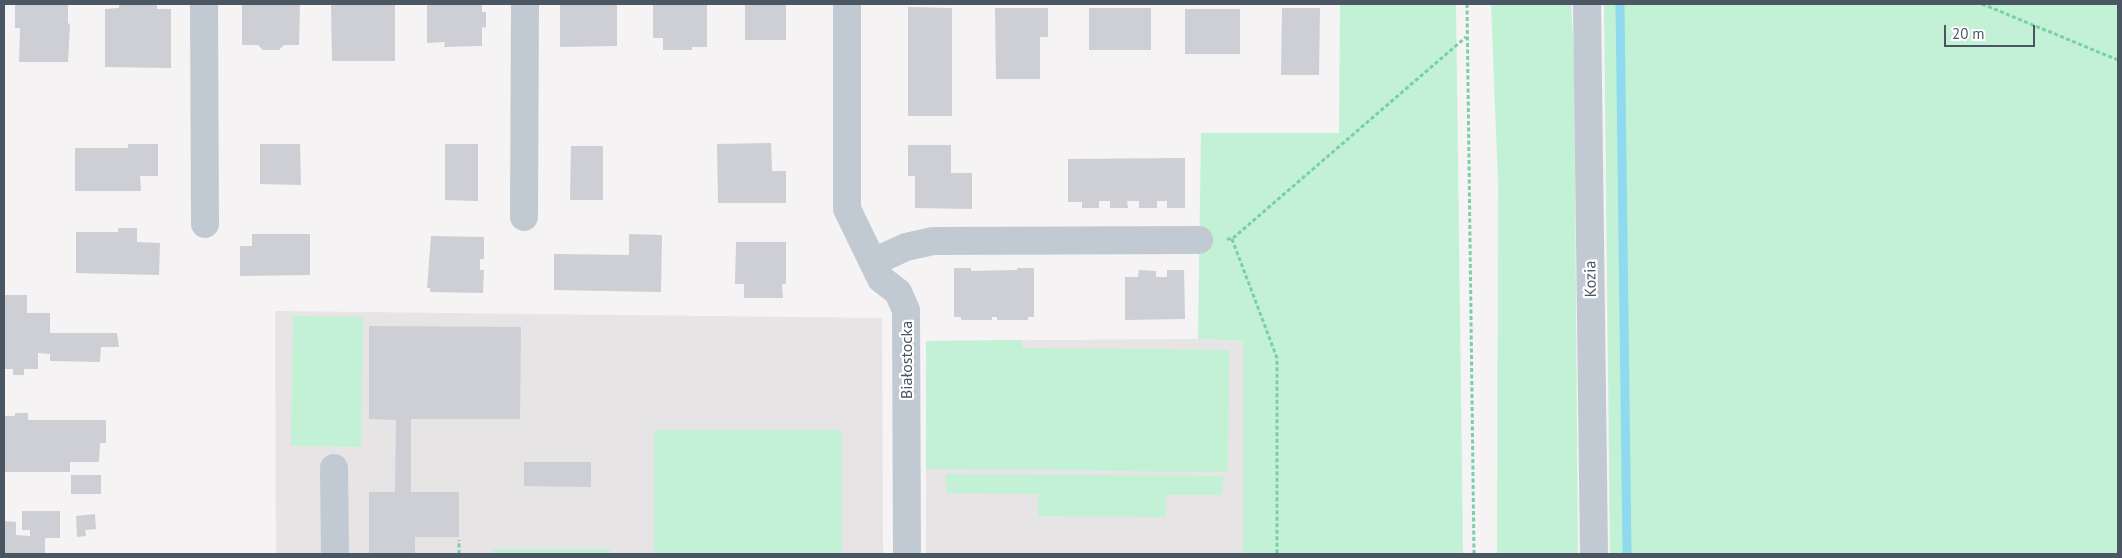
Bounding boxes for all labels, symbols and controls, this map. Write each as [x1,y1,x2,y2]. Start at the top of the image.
scale bar [1947,15,2038,47]
text: 20 m [1952,24,1985,43]
street label: Kozia [1581,260,1601,298]
street label: Białostocka [897,321,917,399]

